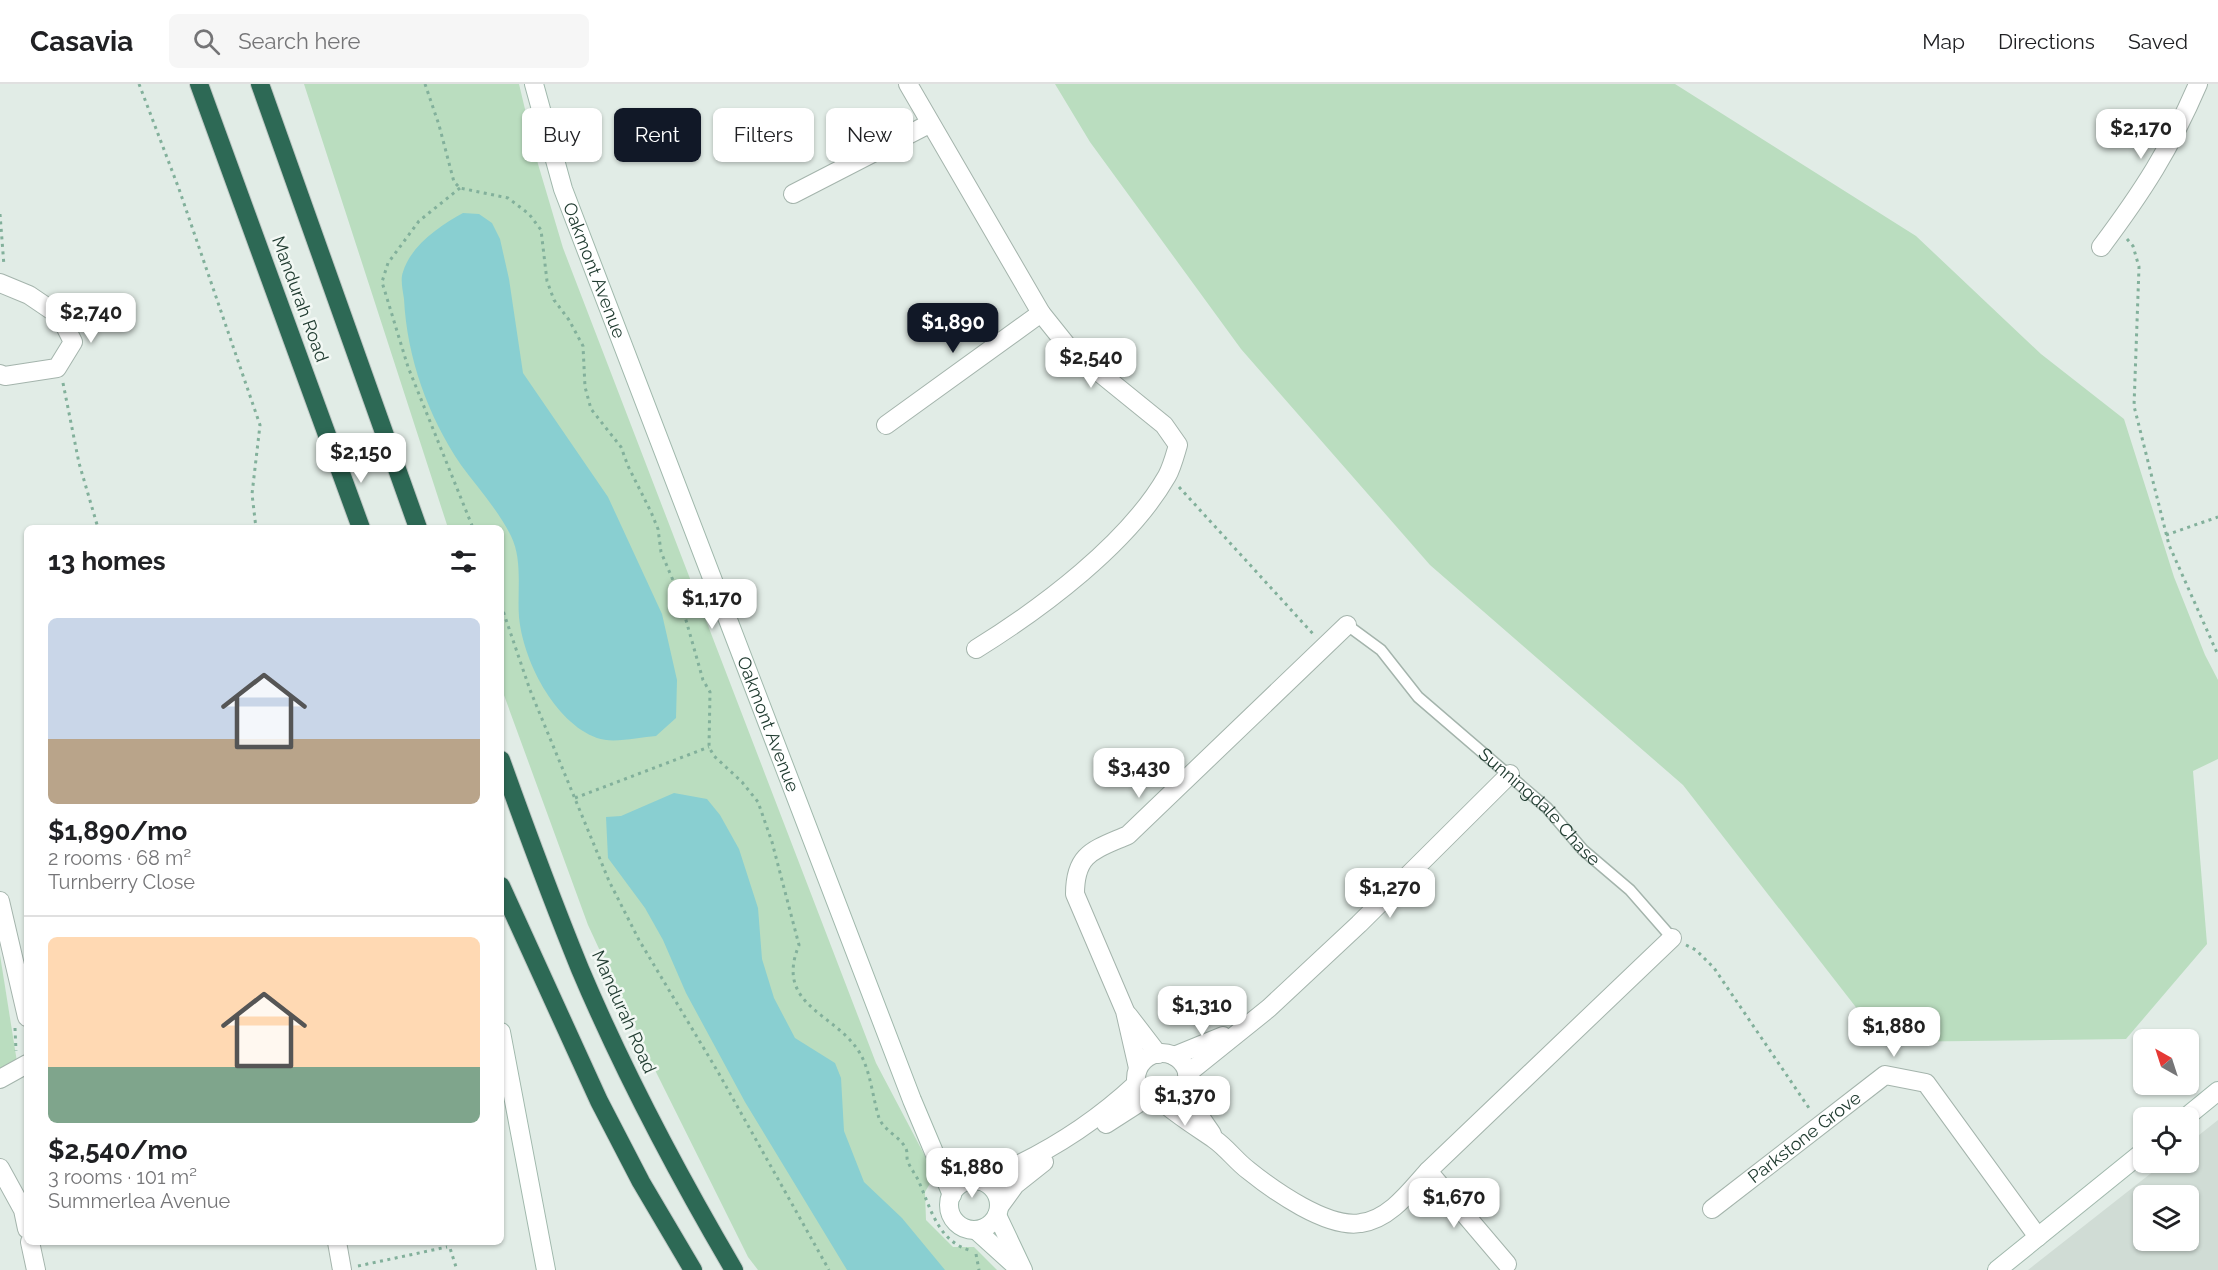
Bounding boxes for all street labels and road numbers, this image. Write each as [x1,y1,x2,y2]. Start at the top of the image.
street label: Oakmont Avenue [559,199,630,341]
street label: Mandurah Road [268,233,333,365]
street label: Oakmont Avenue [733,653,804,795]
street label: Sunningdale Chase [1475,743,1605,870]
street label: Mandurah Road [588,947,661,1076]
street label: Parkstone Grove [1744,1086,1865,1187]

